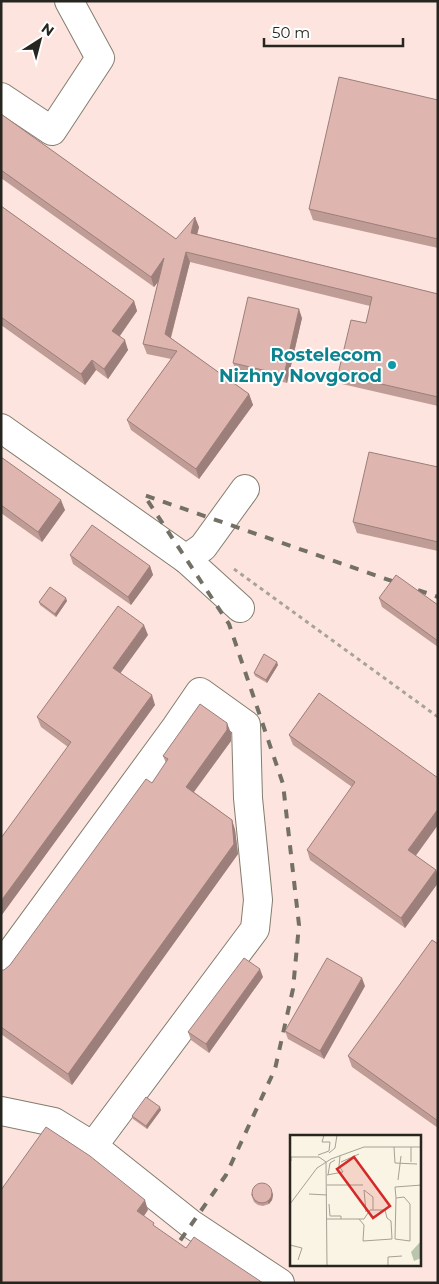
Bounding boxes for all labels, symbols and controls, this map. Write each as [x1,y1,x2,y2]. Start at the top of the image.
north arrow [15,15,65,65]
scale bar [264,15,403,47]
text: N [38,19,58,40]
text: 50 m [272,23,310,42]
place label: Rostelecom Nizhny Novgorod [219,344,382,387]
marker: Rostelecom Nizhny Novgorod [386,359,398,371]
inset map [290,1135,422,1266]

